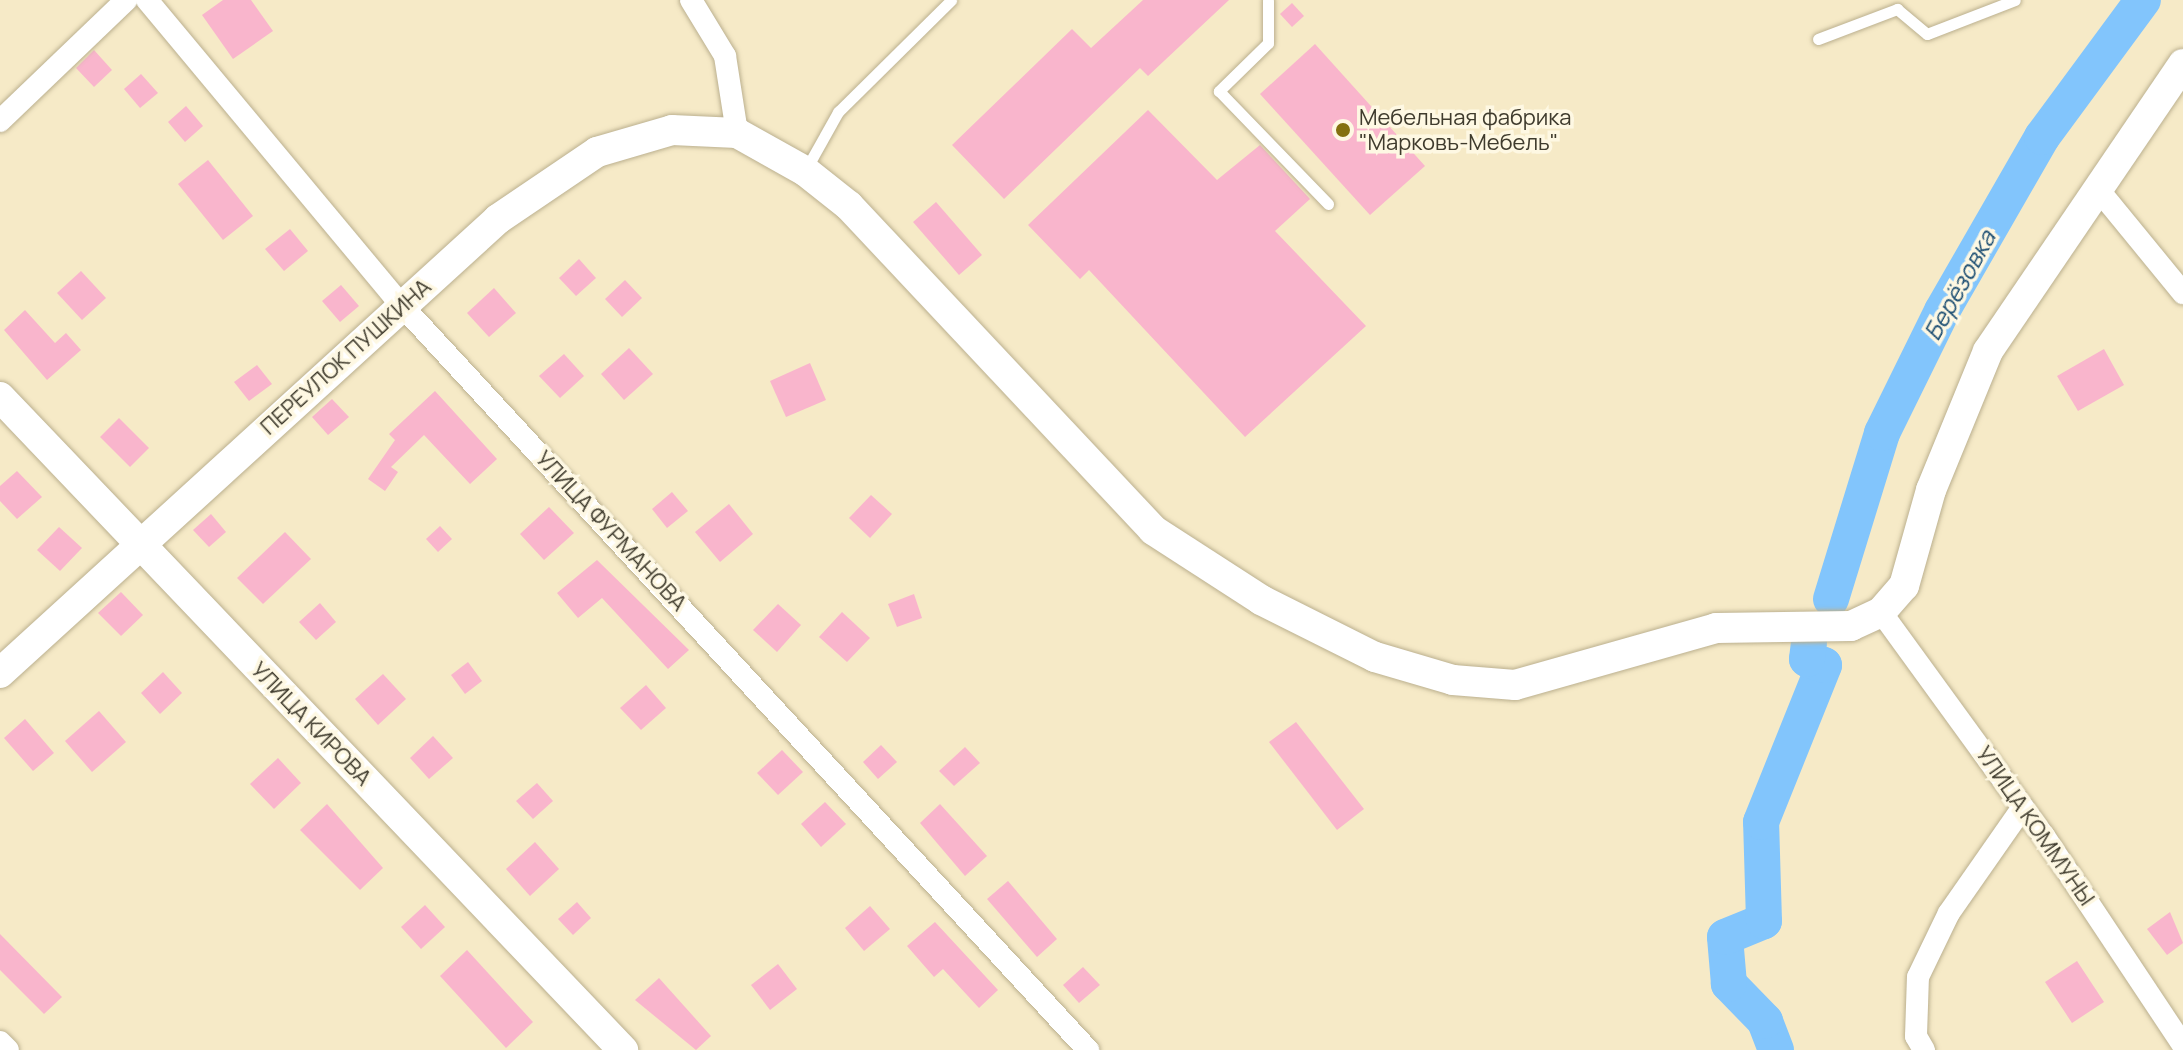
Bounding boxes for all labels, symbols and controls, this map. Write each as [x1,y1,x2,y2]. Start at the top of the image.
place label: Мебельная фабрика "Марковъ-Мебель" [1359,104,1571,156]
marker: Мебельная фабрика "Марковъ-Мебель" [1334,121,1352,139]
water label: Берёзовка [1917,225,2001,345]
street label: ПЕРЕУЛОК ПУШКИНА [255,273,437,441]
street label: УЛИЦА ФУРМАНОВА [530,446,692,616]
street label: УЛИЦА КИРОВА [245,657,377,791]
street label: УЛИЦА КОММУНЫ [1970,741,2100,911]

